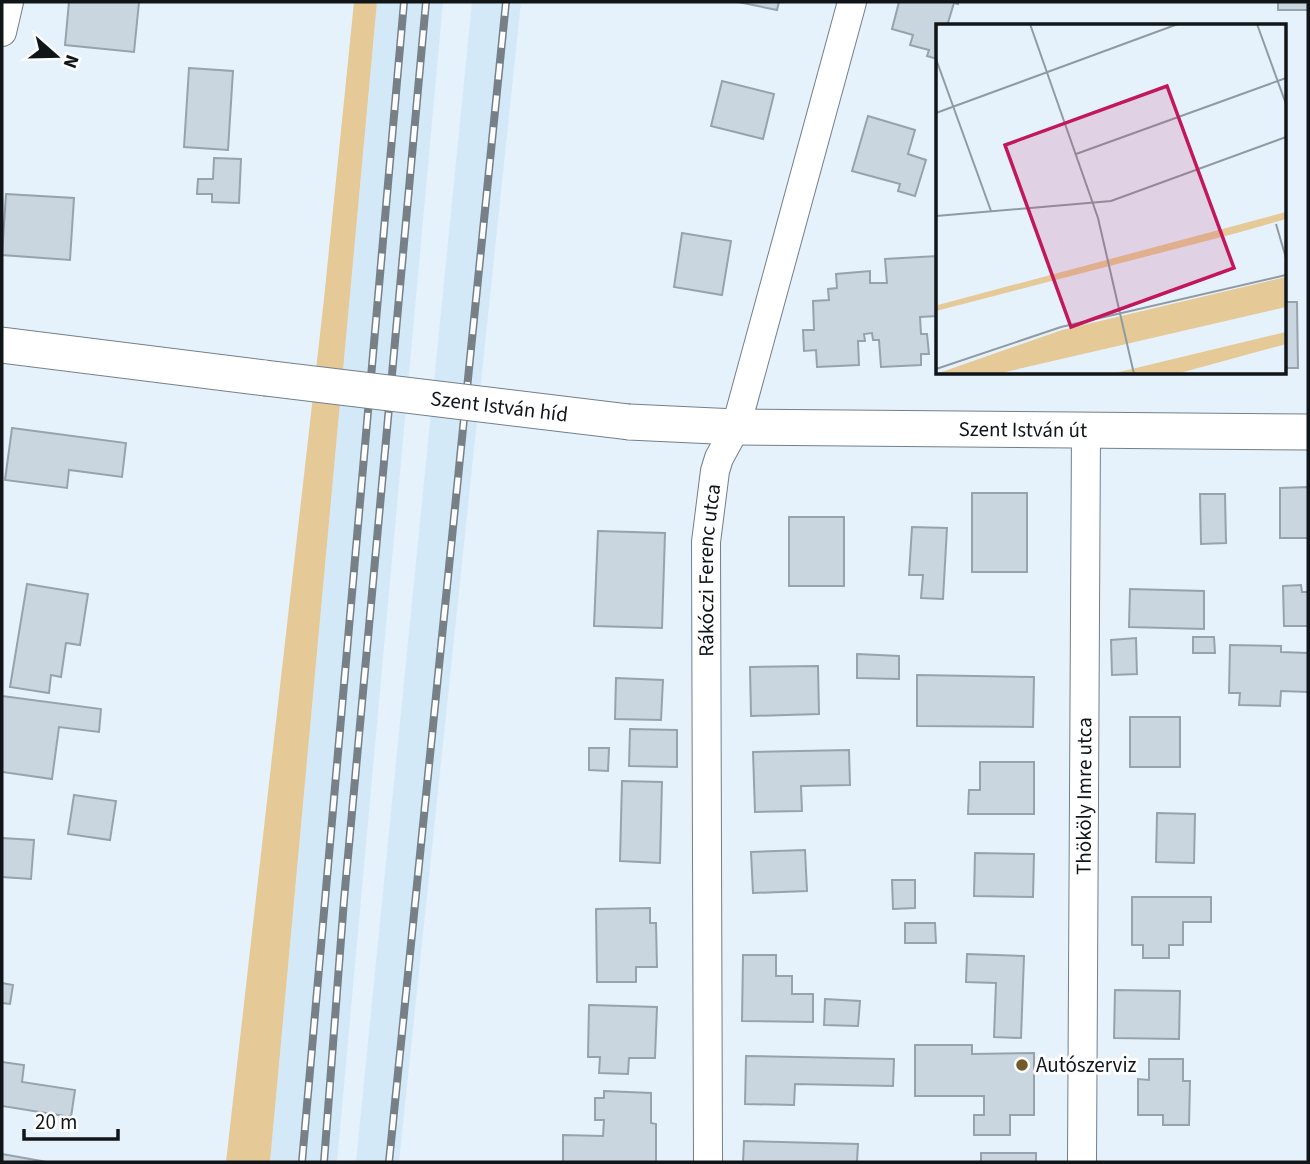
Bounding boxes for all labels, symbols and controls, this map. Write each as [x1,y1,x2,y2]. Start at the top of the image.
north arrow [21,21,91,91]
inset map [936,24,1286,374]
text: N [56,51,85,72]
street label: Szent István híd [429,383,570,430]
street label: Szent István út [959,414,1087,445]
street label: Rákóczi Ferenc utca [691,482,728,657]
street label: Thököly Imre utca [1069,717,1099,875]
place label: Autószerviz [1036,1050,1137,1080]
marker: Autószerviz [1014,1057,1030,1073]
scale bar [24,1098,119,1142]
text: 20 m [35,1107,77,1137]

